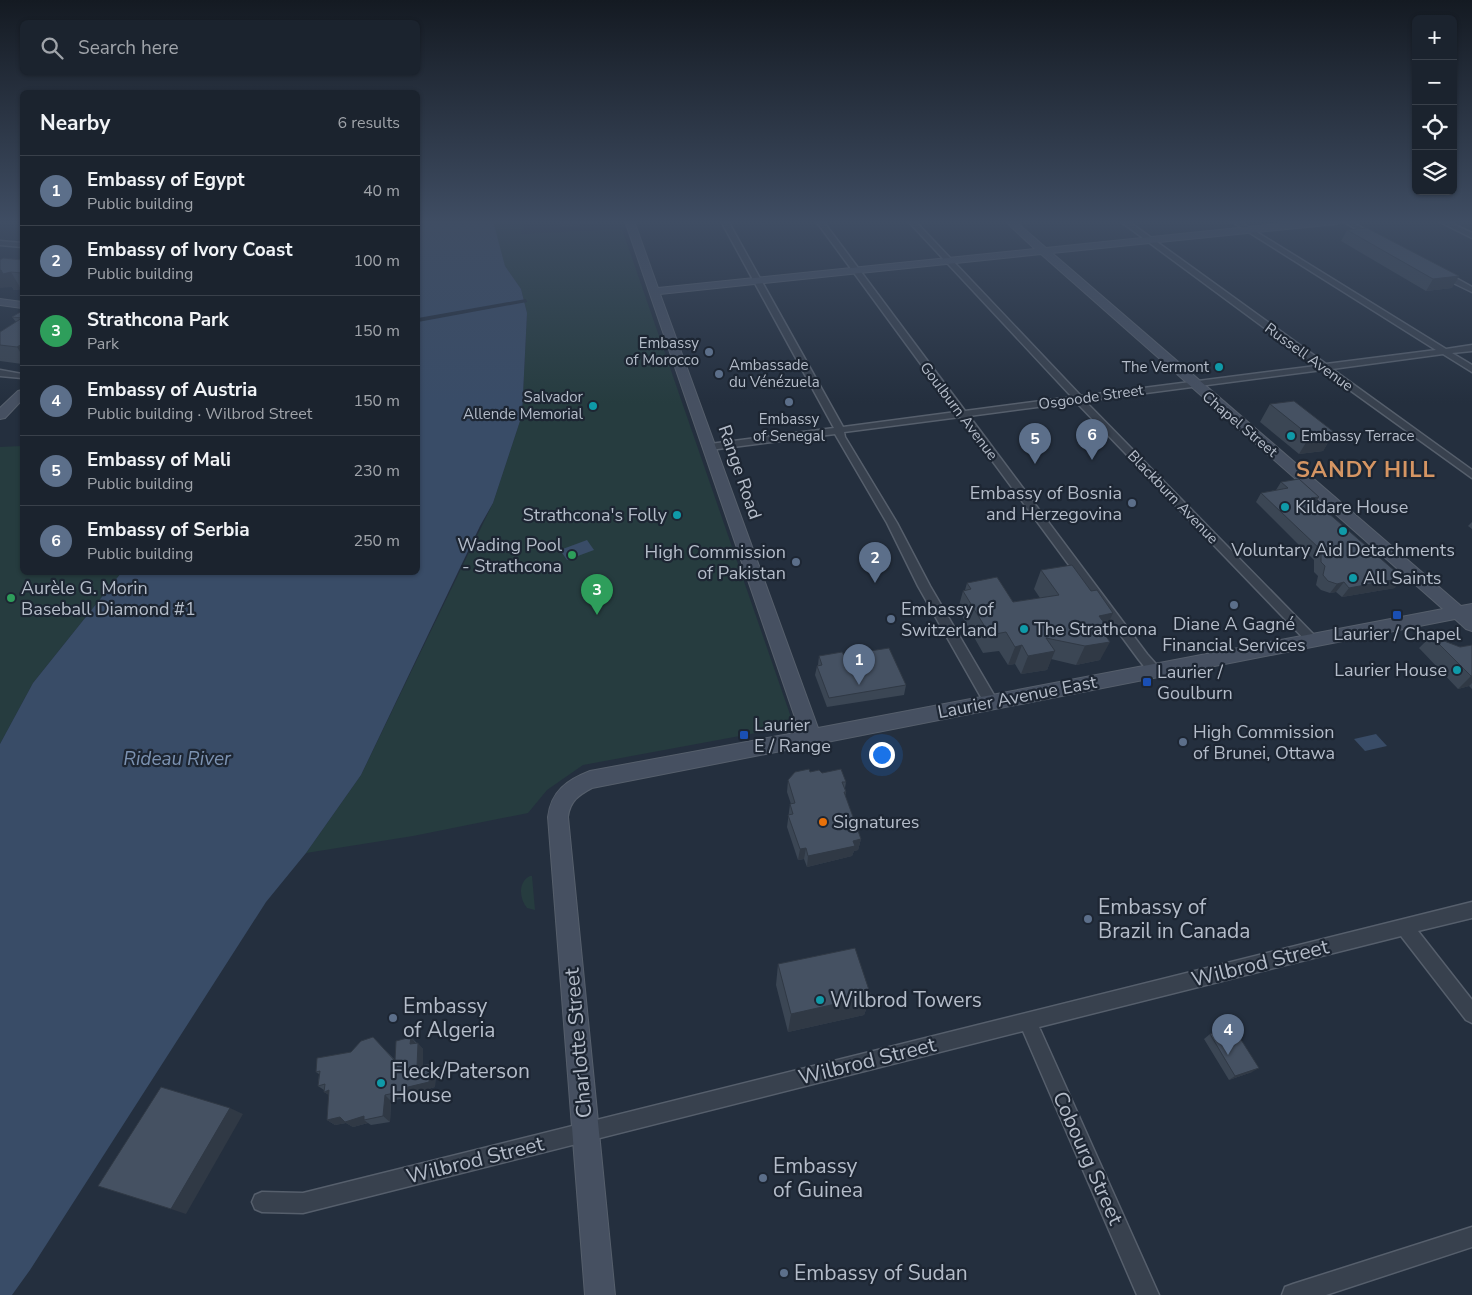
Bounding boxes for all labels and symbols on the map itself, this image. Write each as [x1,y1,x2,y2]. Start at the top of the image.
street label: Russell Avenue [1261,318,1357,396]
place label: Embassy of Morocco [625,333,699,370]
marker: Embassy of Morocco [703,346,715,358]
place label: Ambassade du Vénézuela [729,355,820,392]
place label: The Vermont [1122,357,1210,377]
street label: Goulburn Avenue [915,358,1003,464]
marker: The Vermont [1213,361,1225,373]
marker: Ambassade du Vénézuela [713,368,725,380]
street label: Osgoode Street [1037,380,1145,414]
place label: Salvador Allende Memorial [463,387,584,424]
street label: Chapel Street [1198,387,1282,462]
marker: Embassy of Senegal [783,396,795,408]
marker: Salvador Allende Memorial [587,400,599,412]
place label: Embassy of Senegal [753,409,826,446]
pin: 6 [1076,419,1108,460]
street label: Range Road [713,422,767,522]
pin: 5 [1019,423,1051,464]
place label: Embassy Terrace [1301,426,1414,446]
marker: Embassy Terrace [1285,430,1297,442]
street label: Blackburn Avenue [1123,446,1223,548]
district label: SANDY HILL [1296,455,1436,485]
place label: Embassy of Bosnia and Herzegovina [970,481,1122,526]
place label: Kildare House [1295,495,1408,519]
marker: Embassy of Bosnia and Herzegovina [1126,497,1138,509]
marker: Kildare House [1279,501,1291,513]
place label: Strathcona's Folly [523,503,668,527]
marker: Strathcona's Folly [671,509,683,521]
marker: Voluntary Aid Detachments [1337,525,1349,537]
place label: Wading Pool - Strathcona [457,533,563,578]
place label: Voluntary Aid Detachments [1230,538,1455,562]
place label: High Commission of Pakistan [645,540,786,585]
pin: 2 [859,542,891,583]
marker: Wading Pool - Strathcona [566,549,578,561]
marker: High Commission of Pakistan [790,556,802,568]
place label: All Saints [1363,566,1441,590]
marker: All Saints [1347,572,1359,584]
pin: 3 [581,574,613,615]
place label: Aurèle G. Morin Baseball Diamond #1 [21,576,196,621]
marker: Aurèle G. Morin Baseball Diamond #1 [5,592,17,604]
place label: Embassy of Switzerland [901,597,997,642]
marker: Diane A Gagné Financial Services [1228,599,1240,611]
marker: Laurier / Chapel [1391,609,1403,621]
place label: Diane A Gagné Financial Services [1162,612,1306,657]
marker: Embassy of Switzerland [885,613,897,625]
place label: The Strathcona [1034,617,1157,641]
place label: Laurier / Chapel [1333,622,1462,646]
marker: The Strathcona [1018,623,1030,635]
pin: 1 [843,644,875,685]
place label: Laurier House [1334,658,1447,682]
place label: Laurier / Goulburn [1157,660,1233,705]
marker: Laurier House [1451,664,1463,676]
street label: Laurier Avenue East [936,670,1099,724]
marker: Laurier / Goulburn [1141,676,1153,688]
place label: Laurier E / Range [754,713,831,758]
place label: High Commission of Brunei, Ottawa [1193,720,1335,765]
marker: Laurier E / Range [738,729,750,741]
marker: High Commission of Brunei, Ottawa [1177,736,1189,748]
your location [869,742,895,768]
water label: Rideau River [123,746,232,772]
place label: Signatures [833,810,920,834]
marker: Signatures [817,816,829,828]
place label: Embassy of Brazil in Canada [1098,893,1251,945]
marker: Embassy of Brazil in Canada [1082,913,1094,925]
street label: Wilbrod Street [1188,932,1332,994]
street label: Charlotte Street [557,966,599,1119]
place label: Wilbrod Towers [830,986,982,1014]
place label: Embassy of Algeria [403,992,495,1044]
marker: Wilbrod Towers [814,994,826,1006]
marker: Embassy of Algeria [387,1012,399,1024]
pin: 4 [1212,1014,1244,1055]
street label: Wilbrod Street [795,1030,939,1092]
place label: Fleck/Paterson House [391,1057,530,1109]
marker: Fleck/Paterson House [375,1077,387,1089]
street label: Cobourg Street [1046,1087,1130,1230]
street label: Wilbrod Street [403,1129,547,1191]
place label: Embassy of Guinea [773,1152,863,1204]
marker: Embassy of Guinea [757,1172,769,1184]
place label: Embassy of Sudan [794,1259,968,1287]
marker: Embassy of Sudan [778,1267,790,1279]

